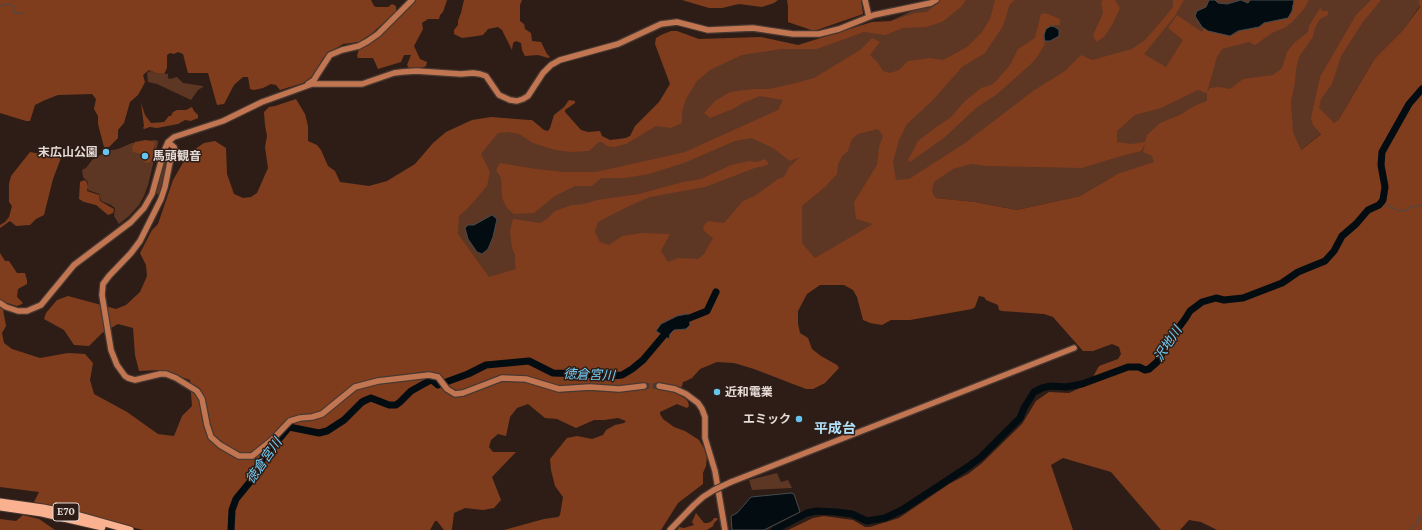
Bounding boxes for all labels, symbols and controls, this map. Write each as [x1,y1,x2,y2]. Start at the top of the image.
place label: 末広山公園 [38,145,98,159]
marker: 末広山公園 [101,147,111,157]
place label: 馬頭観音 [153,149,201,163]
marker: 馬頭観音 [140,151,150,161]
water label: 沢地川 [1151,323,1185,365]
water label: 徳倉宮川 [563,366,615,384]
place label: 近和電業 [725,385,773,399]
marker: 近和電業 [712,387,722,397]
place label: エミック [743,412,791,426]
marker: エミック [794,414,804,424]
district label: 平成台 [814,421,856,437]
water label: 徳倉宮川 [243,435,285,487]
road number: E70 [53,503,79,521]

